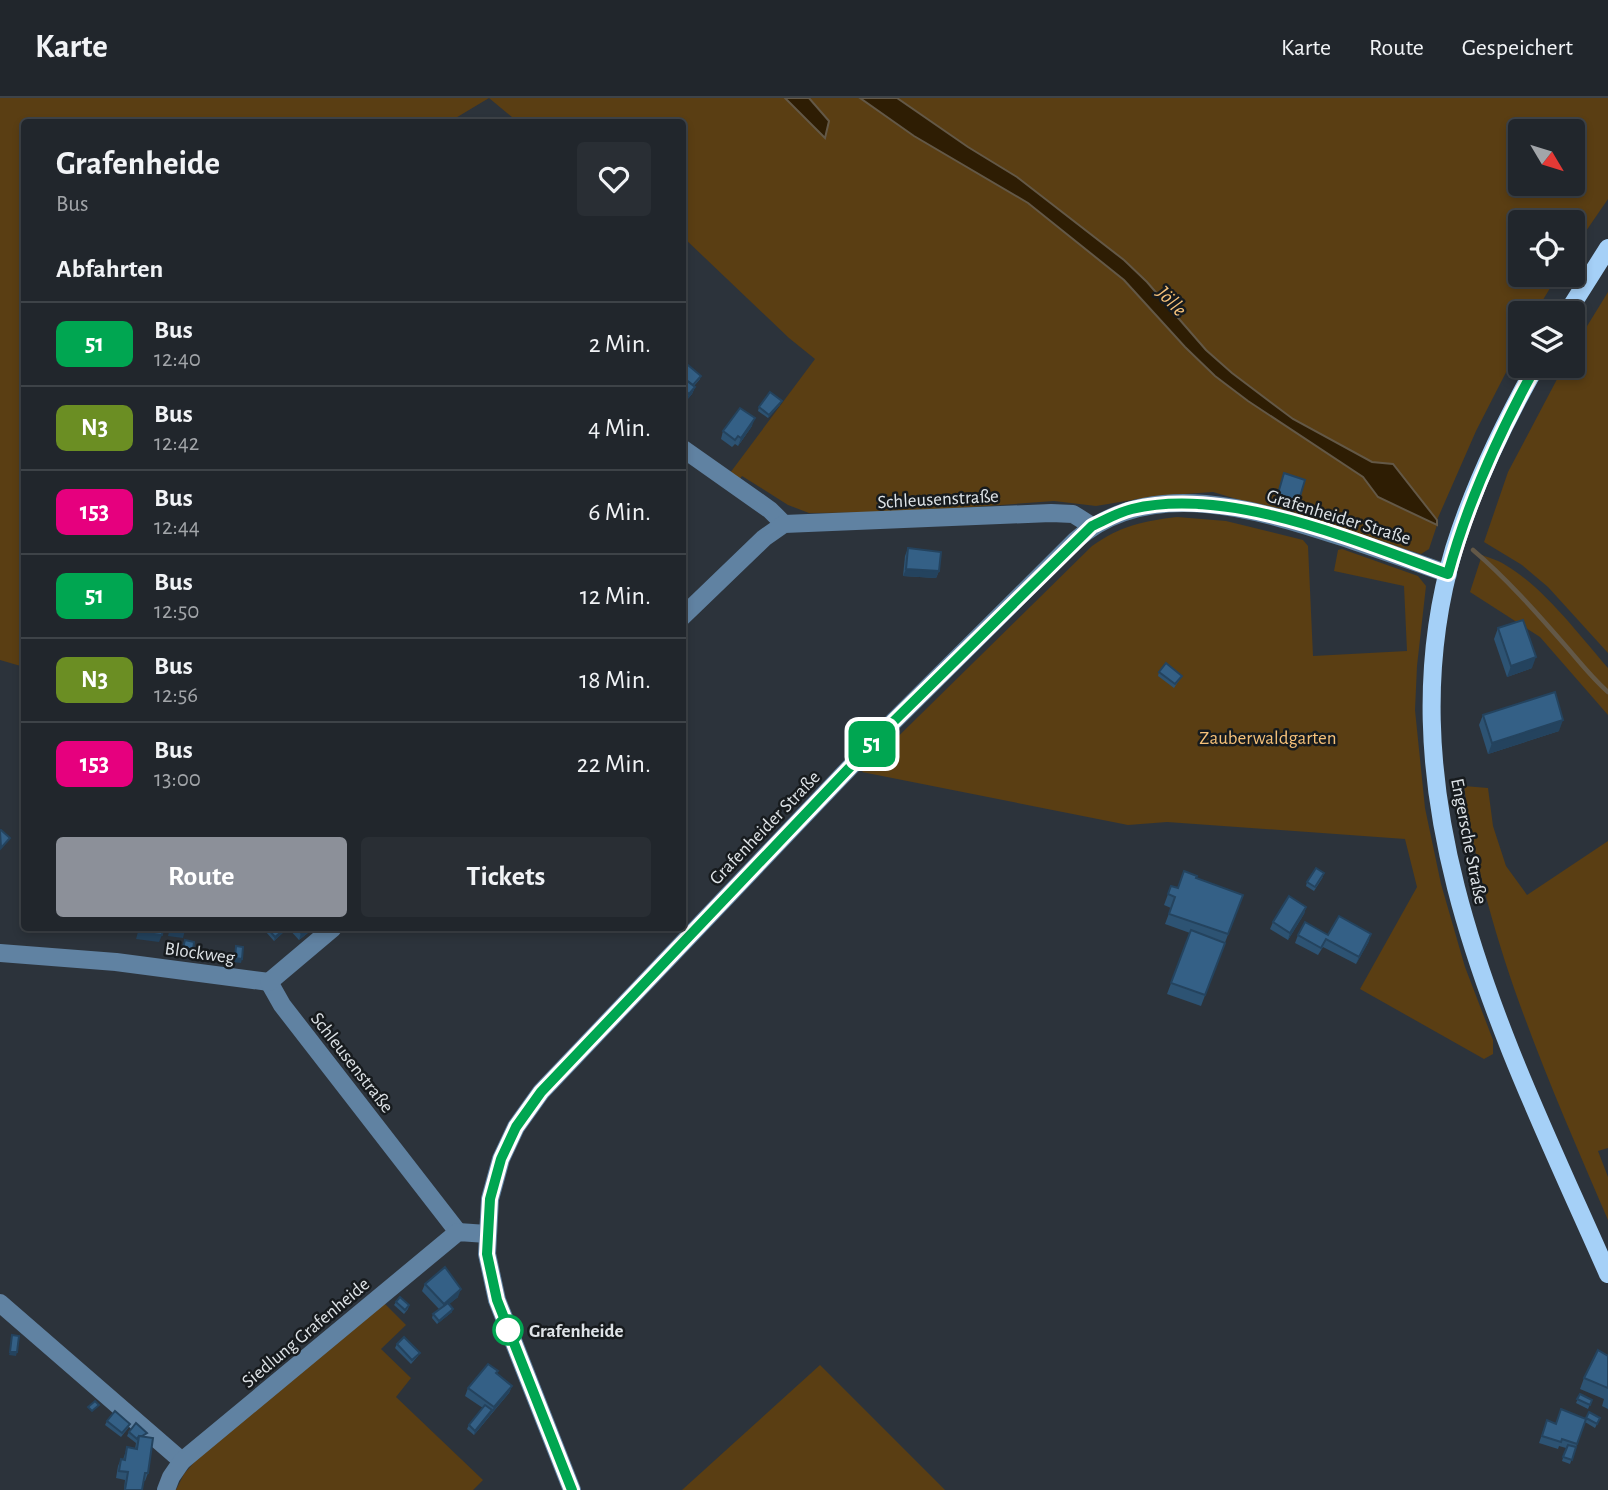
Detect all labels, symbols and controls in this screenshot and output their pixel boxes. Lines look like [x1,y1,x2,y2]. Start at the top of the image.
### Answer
text: Karte [35,31,108,64]
text: Karte [1281,36,1331,60]
text: Route [1369,36,1424,60]
text: Gespeichert [1462,36,1573,60]
north arrow [1508,119,1586,196]
map controls [1508,119,1585,378]
button: heart [577,142,651,216]
text: Grafenheide [56,148,220,181]
text: Bus [56,193,89,216]
button: locate [1508,210,1585,287]
text: Abfahrten [56,256,163,282]
water label: Jölle [1152,282,1191,320]
button: layers [1508,301,1585,378]
text: Bus [154,317,193,343]
text: 2 Min. [589,331,651,357]
text: 51 [85,332,104,356]
text: 12:40 [154,348,201,371]
text: Bus [154,401,193,427]
text: 4 Min. [588,415,651,441]
text: N3 [81,416,108,440]
text: 12:42 [154,432,199,455]
text: Bus [154,485,193,511]
street label: Grafenheider Straße [1264,486,1413,548]
street label: Schleusenstraße [877,487,999,512]
text: 6 Min. [588,499,651,525]
text: 153 [80,500,109,524]
text: 12:44 [154,516,200,539]
text: Bus [154,569,193,595]
text: 12 Min. [580,583,651,609]
text: 51 [85,584,104,608]
text: 12:50 [154,600,199,623]
text: Bus [154,653,193,679]
text: 18 Min. [579,667,651,693]
text: N3 [81,668,108,692]
text: 12:56 [154,684,198,707]
line badge: 51 [840,721,903,767]
park label: Zauberwaldgarten [1199,729,1337,748]
text: 51 [862,732,882,756]
text: Bus [154,737,193,763]
text: 22 Min. [577,751,651,777]
text: 153 [80,752,109,776]
text: 13:00 [154,768,201,791]
street label: Grafenheider Straße [706,768,824,888]
street label: Engersche Straße [1447,777,1490,906]
button: Route [56,837,347,917]
button: Tickets [361,837,651,917]
street label: Blockweg [164,939,237,968]
street label: Schleusenstraße [307,1009,397,1117]
street label: Siedlung Grafenheide [239,1274,373,1392]
marker: Grafenheide [493,1315,523,1345]
place label: Grafenheide [529,1322,623,1341]

